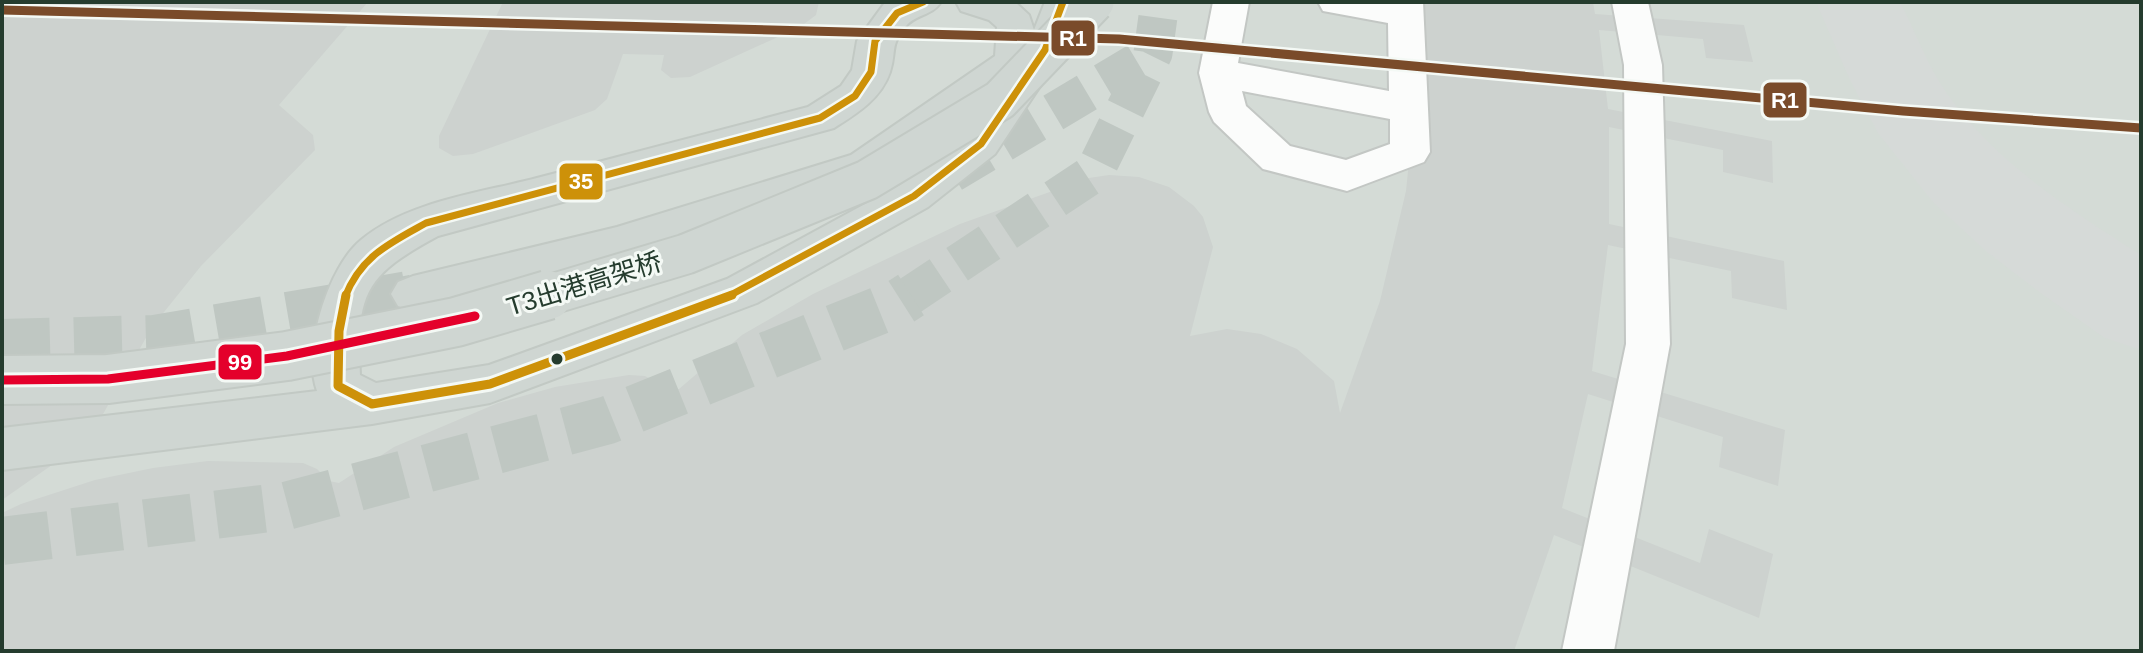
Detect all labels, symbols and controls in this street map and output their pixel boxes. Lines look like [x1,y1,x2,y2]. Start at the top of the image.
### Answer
line badge: R1 [1050,19,1096,57]
text: R1 [1059,26,1087,51]
line badge: R1 [1762,81,1808,119]
text: R1 [1771,88,1799,113]
line badge: 35 [558,162,604,201]
text: 35 [569,169,593,194]
street label: T3出港高架桥 [503,246,665,322]
line badge: 99 [217,343,263,381]
text: 99 [228,350,252,375]
unlabelled marker [549,351,565,367]

